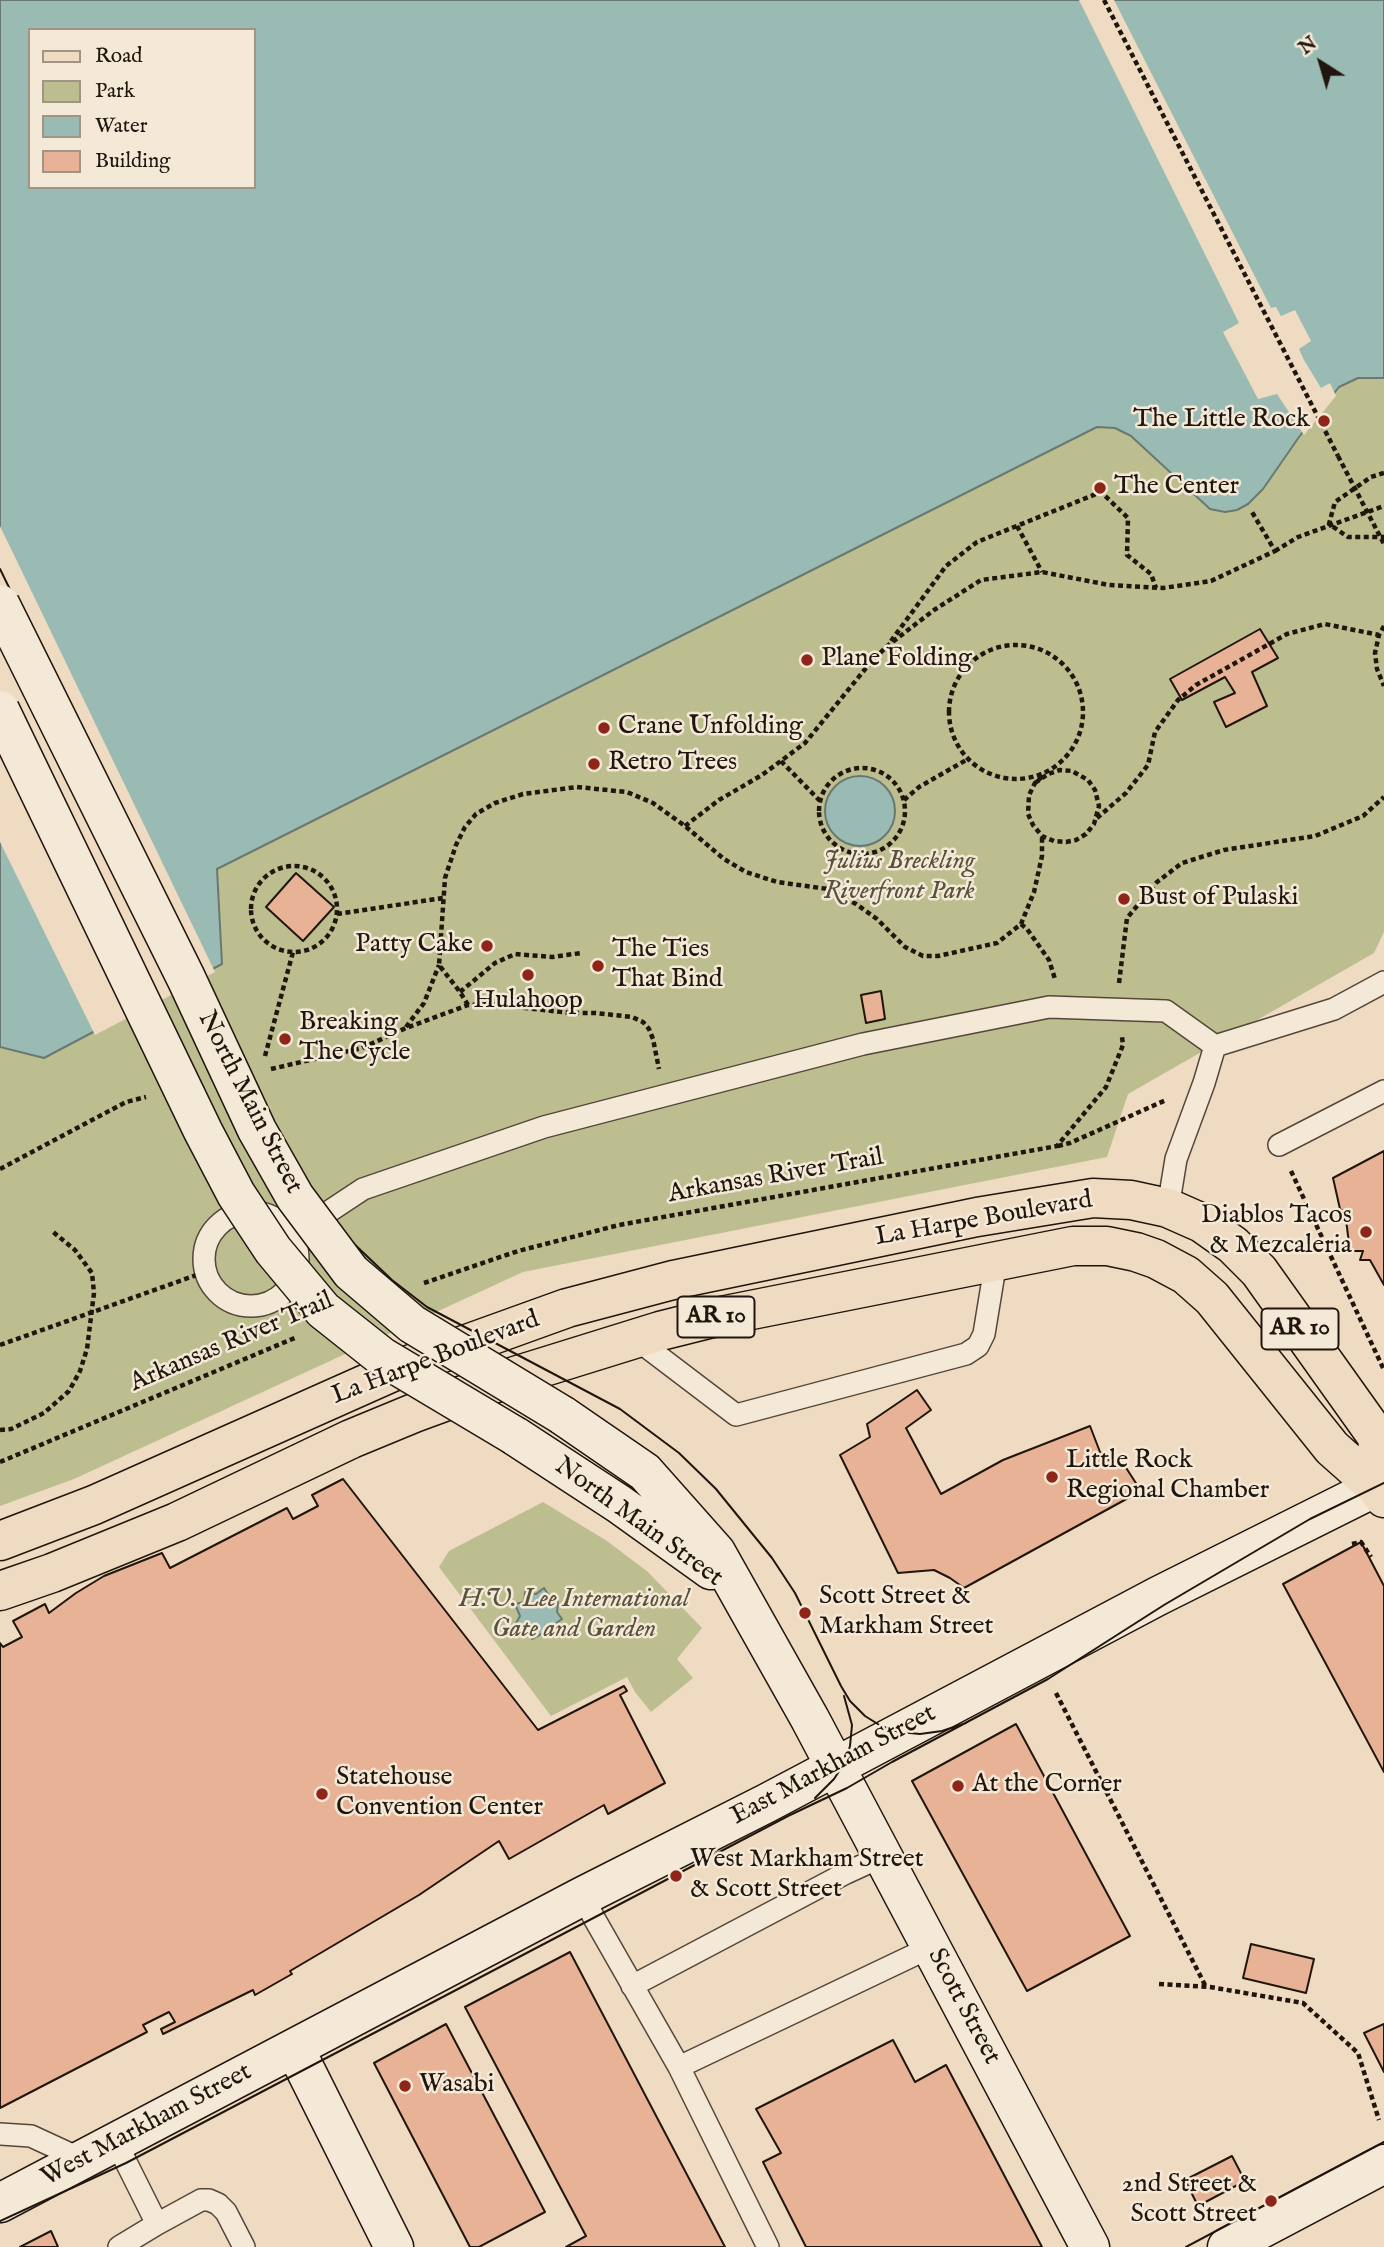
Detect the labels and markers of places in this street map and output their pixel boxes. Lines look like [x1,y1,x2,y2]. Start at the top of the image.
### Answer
place label: The Little Rock [1133,405,1310,437]
marker: The Little Rock [1316,413,1332,429]
place label: The Center [1114,472,1239,504]
marker: The Center [1092,480,1108,496]
place label: Plane Folding [821,644,972,676]
marker: Plane Folding [799,652,815,668]
place label: Crane Unfolding [618,712,803,744]
marker: Crane Unfolding [596,720,612,736]
place label: Retro Trees [608,748,737,780]
marker: Retro Trees [586,756,602,772]
place label: Bust of Pulaski [1138,883,1298,915]
marker: Bust of Pulaski [1116,891,1132,907]
place label: Patty Cake [355,930,473,962]
place label: The Ties That Bind [612,935,723,996]
marker: Patty Cake [479,938,495,954]
marker: The Ties That Bind [590,958,606,974]
marker: Hulahoop [520,967,536,983]
place label: Hulahoop [473,986,583,1018]
place label: Breaking The Cycle [299,1008,411,1070]
marker: Breaking The Cycle [277,1031,293,1047]
place label: Diablos Tacos & Mezcaleria [1201,1201,1352,1262]
marker: Diablos Tacos & Mezcaleria [1358,1224,1374,1240]
place label: Little Rock Regional Chamber [1066,1446,1269,1508]
marker: Little Rock Regional Chamber [1044,1469,1060,1485]
place label: Scott Street & Markham Street [819,1582,993,1644]
marker: Scott Street & Markham Street [797,1605,813,1621]
place label: Statehouse Convention Center [336,1763,543,1824]
place label: At the Corner [972,1770,1122,1802]
marker: At the Corner [950,1778,966,1794]
marker: Statehouse Convention Center [314,1786,330,1802]
place label: West Markham Street & Scott Street [690,1845,924,1906]
marker: West Markham Street & Scott Street [668,1868,684,1884]
place label: Wasabi [419,2070,495,2102]
marker: Wasabi [397,2078,413,2094]
place label: 2nd Street & Scott Street [1122,2170,1257,2232]
marker: 2nd Street & Scott Street [1263,2193,1279,2209]

